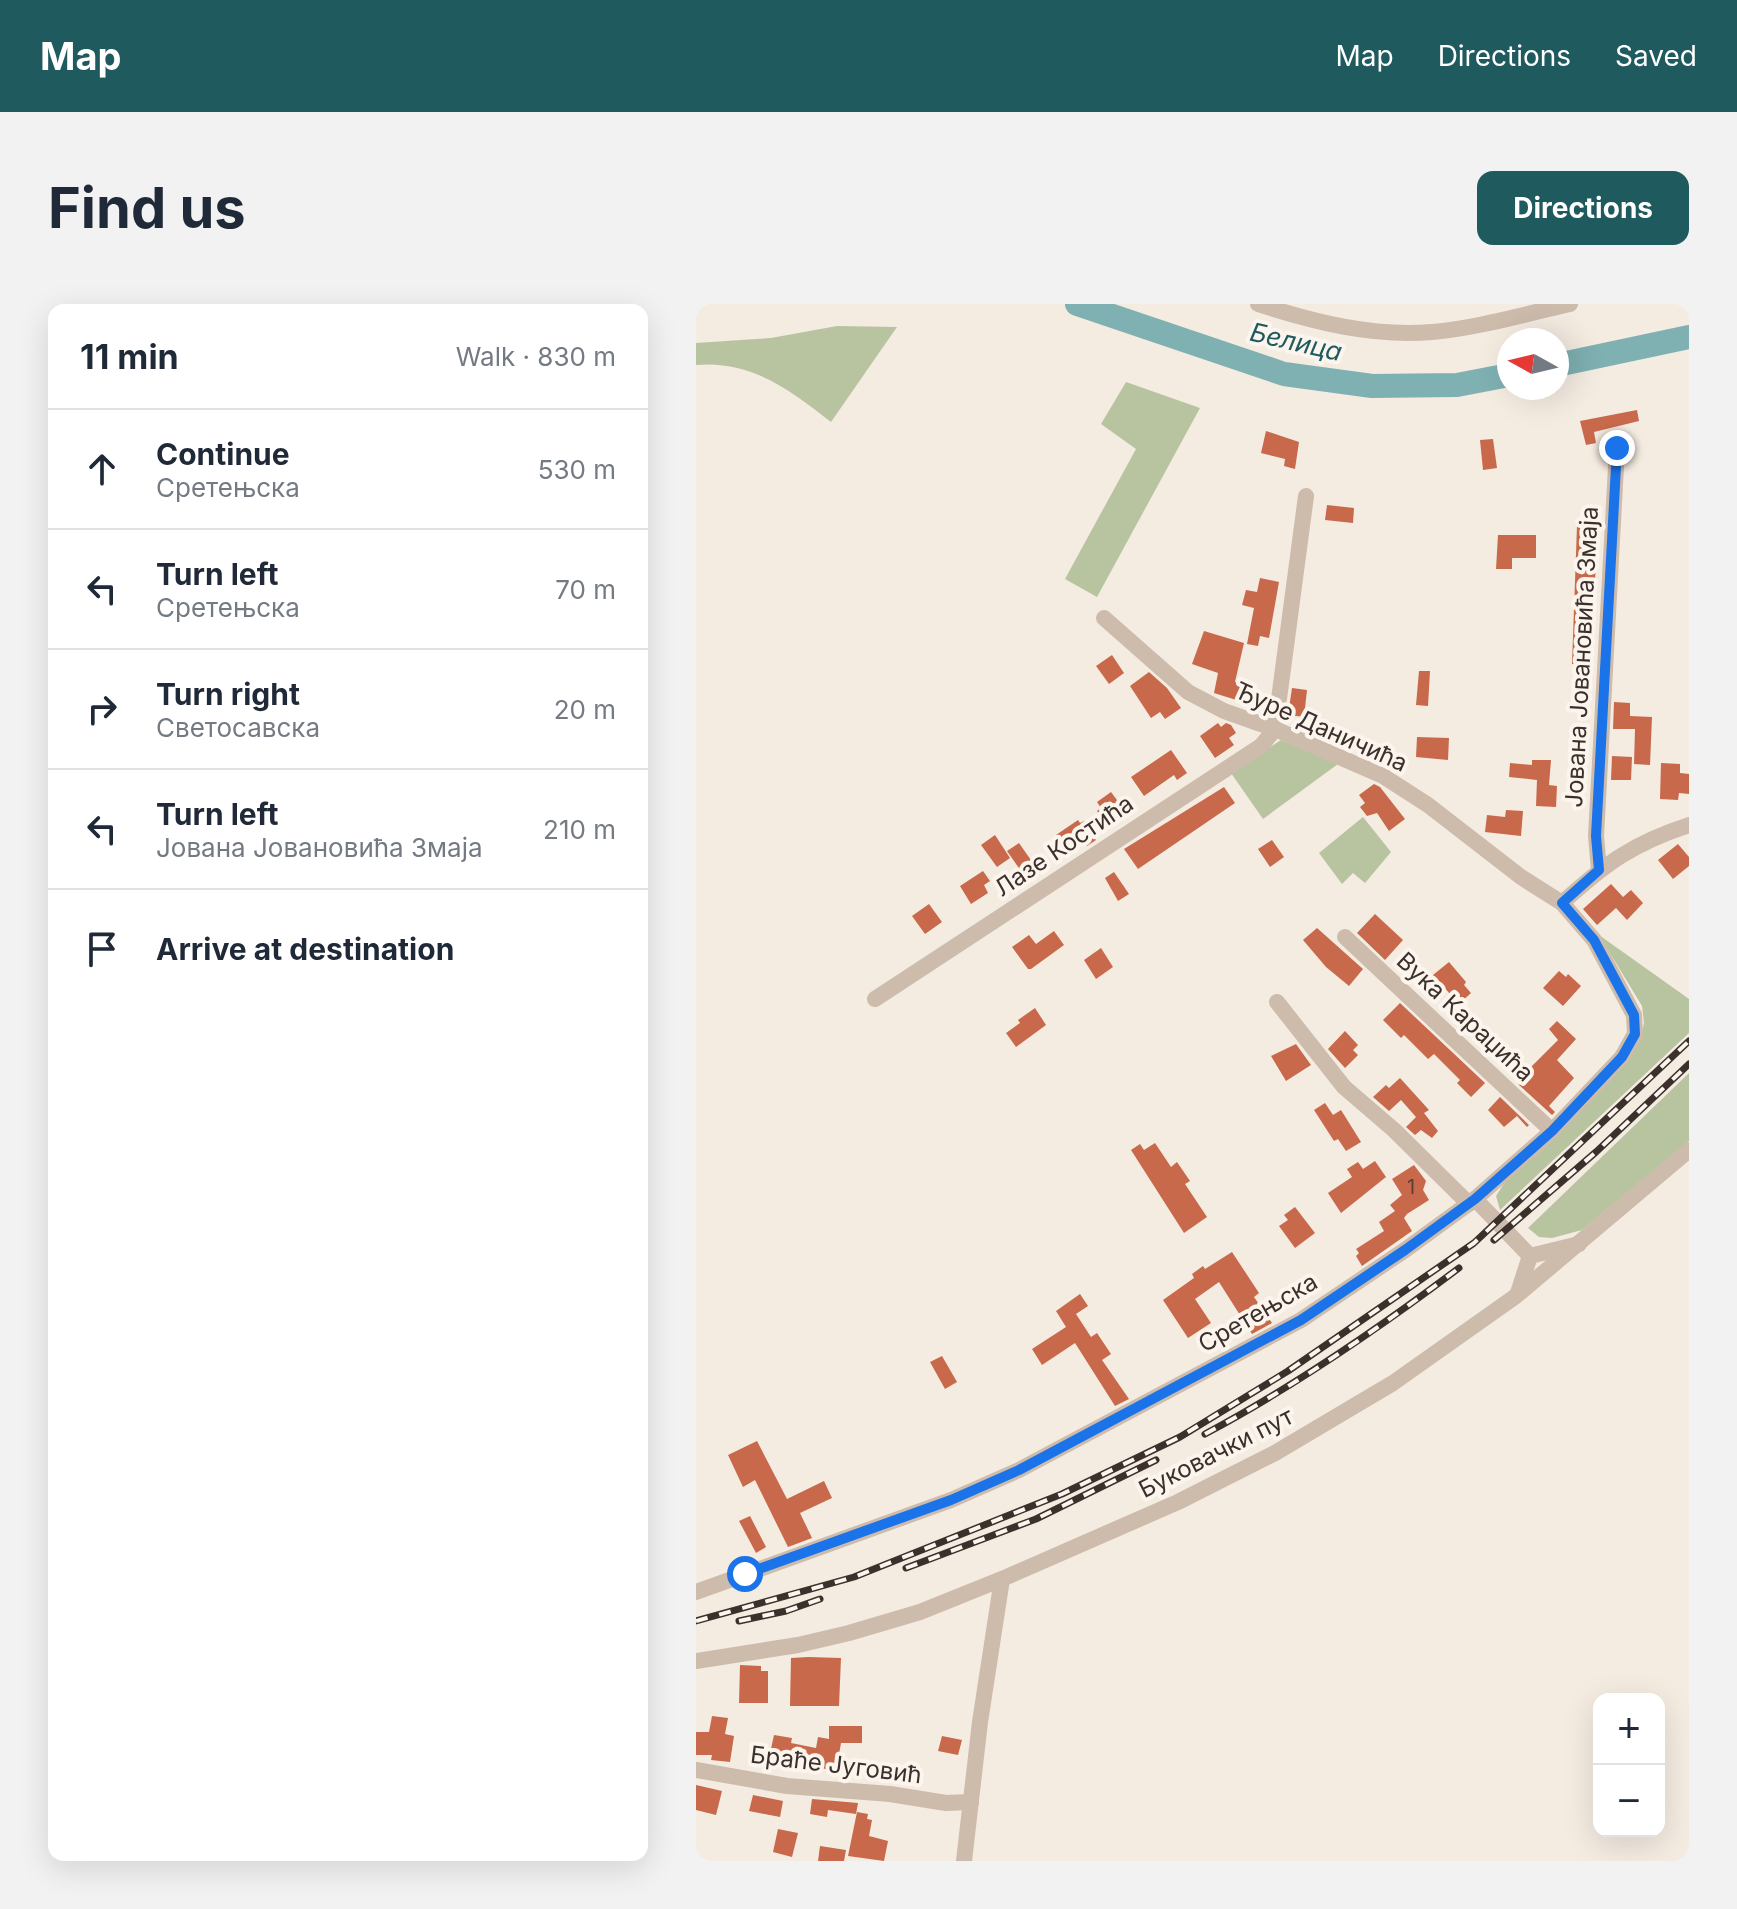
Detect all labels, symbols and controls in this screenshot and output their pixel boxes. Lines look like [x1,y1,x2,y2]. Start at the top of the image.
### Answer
text: Map [40,33,121,79]
text: Map [1335,39,1394,73]
text: Directions [1438,39,1571,73]
text: Saved [1615,39,1697,73]
button: Directions [1477,171,1689,245]
text: Find us [48,174,246,242]
water label: Белица [1247,316,1345,367]
north arrow [1497,328,1569,400]
text: 11 min [80,336,179,377]
text: Walk · 830 m [456,341,616,372]
route end [1599,430,1635,466]
text: Continue [156,436,290,472]
icon: ahead [80,447,124,491]
text: 530 m [538,454,616,485]
text: Сретењска [156,472,300,503]
street label: Јована Јовановића Змаја [1559,506,1604,808]
text: Turn left [156,556,278,592]
icon: left [80,567,124,611]
text: 70 m [555,574,616,605]
text: Сретењска [156,592,300,623]
street label: Ђуре Даничића [1230,675,1412,778]
text: Turn right [156,676,300,712]
icon: right [80,687,124,731]
text: 20 m [554,694,616,725]
text: Светосавска [156,712,320,743]
street label: Лазе Костића [989,789,1138,903]
text: Turn left [156,796,278,832]
icon: left [80,807,124,851]
text: 210 m [543,814,616,845]
text: Јована Јовановића Змаја [156,832,483,863]
icon: arrive [80,927,124,971]
text: Arrive at destination [156,931,454,967]
street label: Вука Караџића [1391,946,1540,1087]
house number: 1 [1407,1175,1415,1199]
street label: Сретењска [1193,1267,1322,1358]
street label: Буковачки пут [1134,1401,1298,1504]
route start [727,1556,763,1592]
map controls [1593,1693,1665,1837]
button: + [1593,1693,1665,1765]
street label: Браће Југовић [749,1740,923,1789]
button: − [1593,1765,1665,1837]

